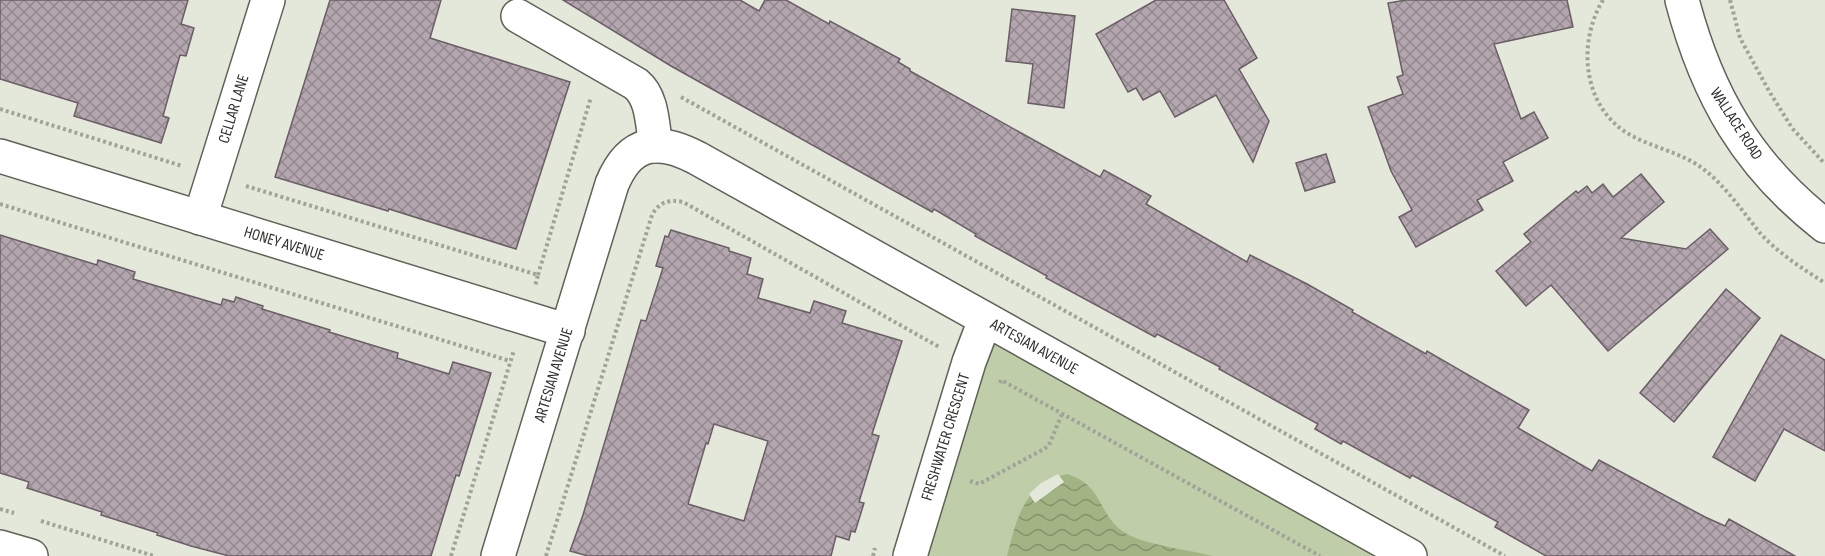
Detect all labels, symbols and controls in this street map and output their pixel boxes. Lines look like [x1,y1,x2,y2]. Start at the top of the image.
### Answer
street label: CELLAR LANE [215,72,253,146]
street label: WALLACE ROAD [1706,84,1766,164]
street label: HONEY AVENUE [242,223,326,265]
street label: ARTESIAN AVENUE [986,315,1081,379]
street label: ARTESIAN AVENUE [530,326,577,425]
street label: FRESHWATER CRESCENT [918,371,975,503]

